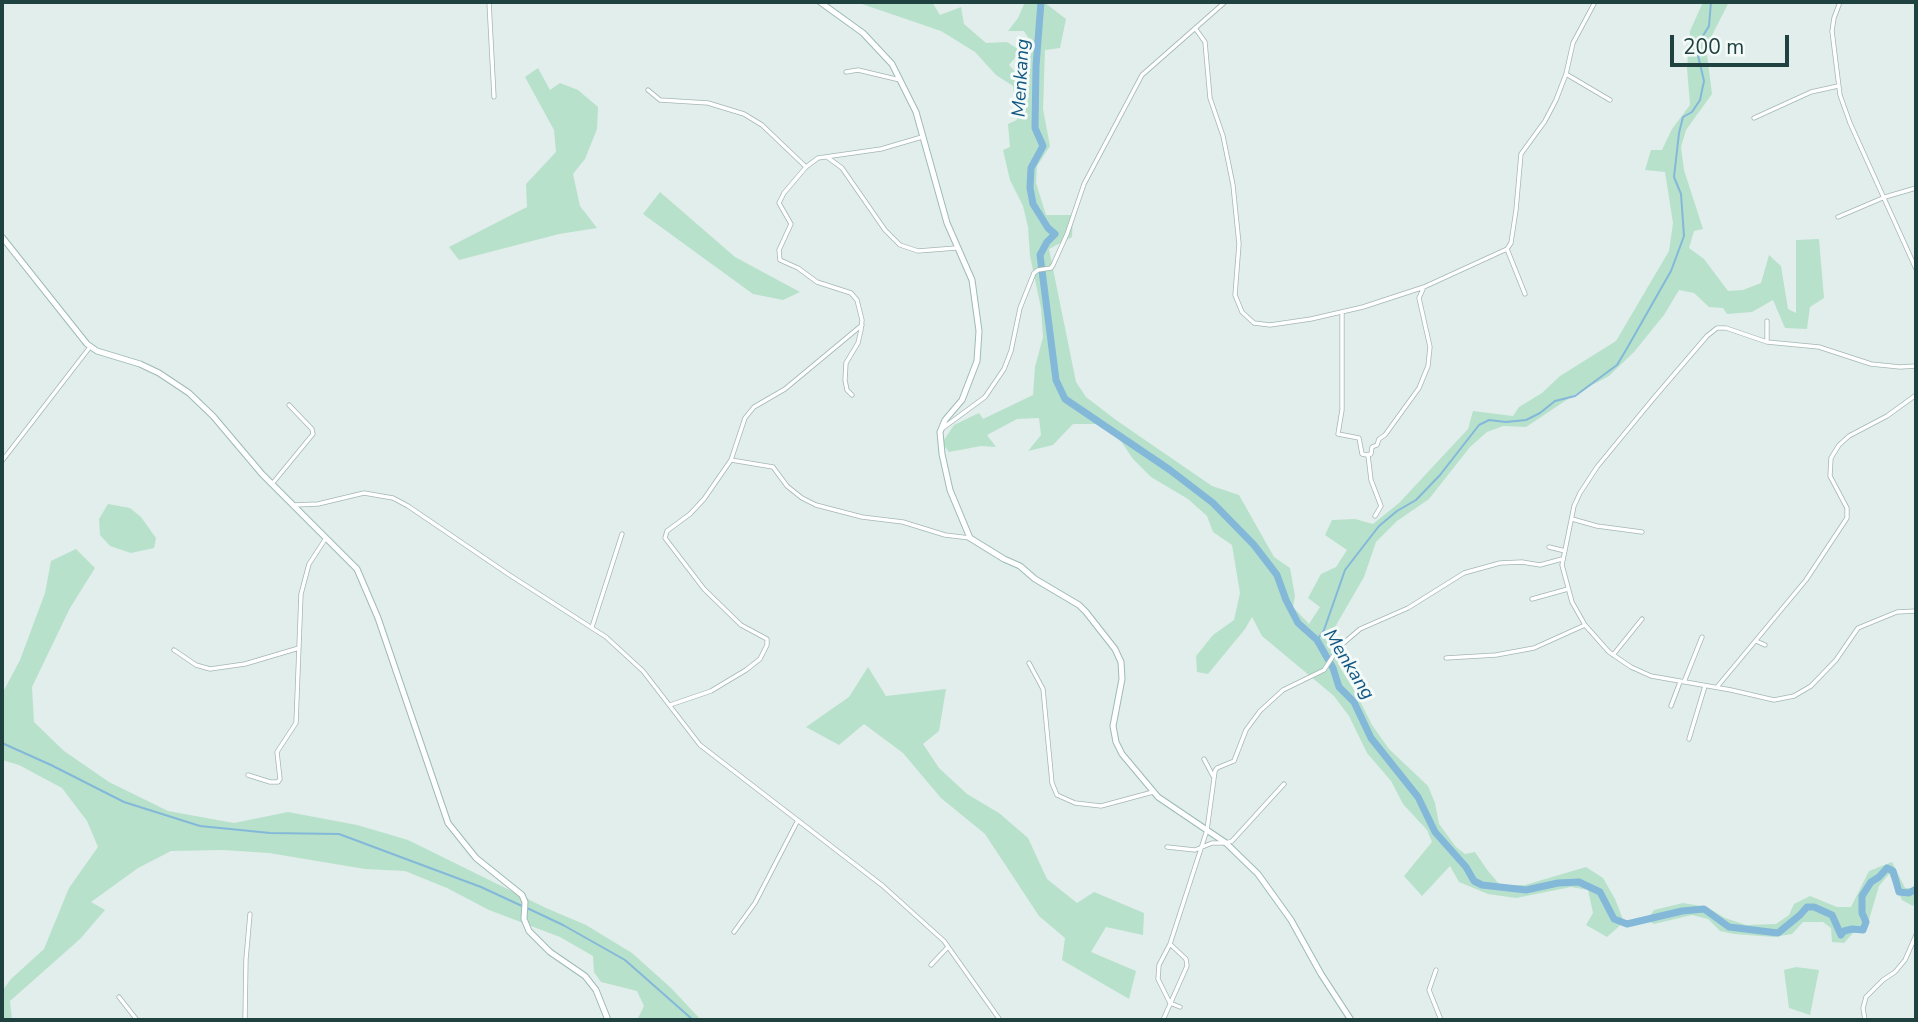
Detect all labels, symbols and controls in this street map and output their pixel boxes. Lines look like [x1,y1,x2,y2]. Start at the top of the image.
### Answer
scale bar [1673,21,1792,65]
text: 200 m [1683,33,1744,61]
water label: Menkang [1009,38,1035,118]
water label: Menkang [1318,626,1378,704]

